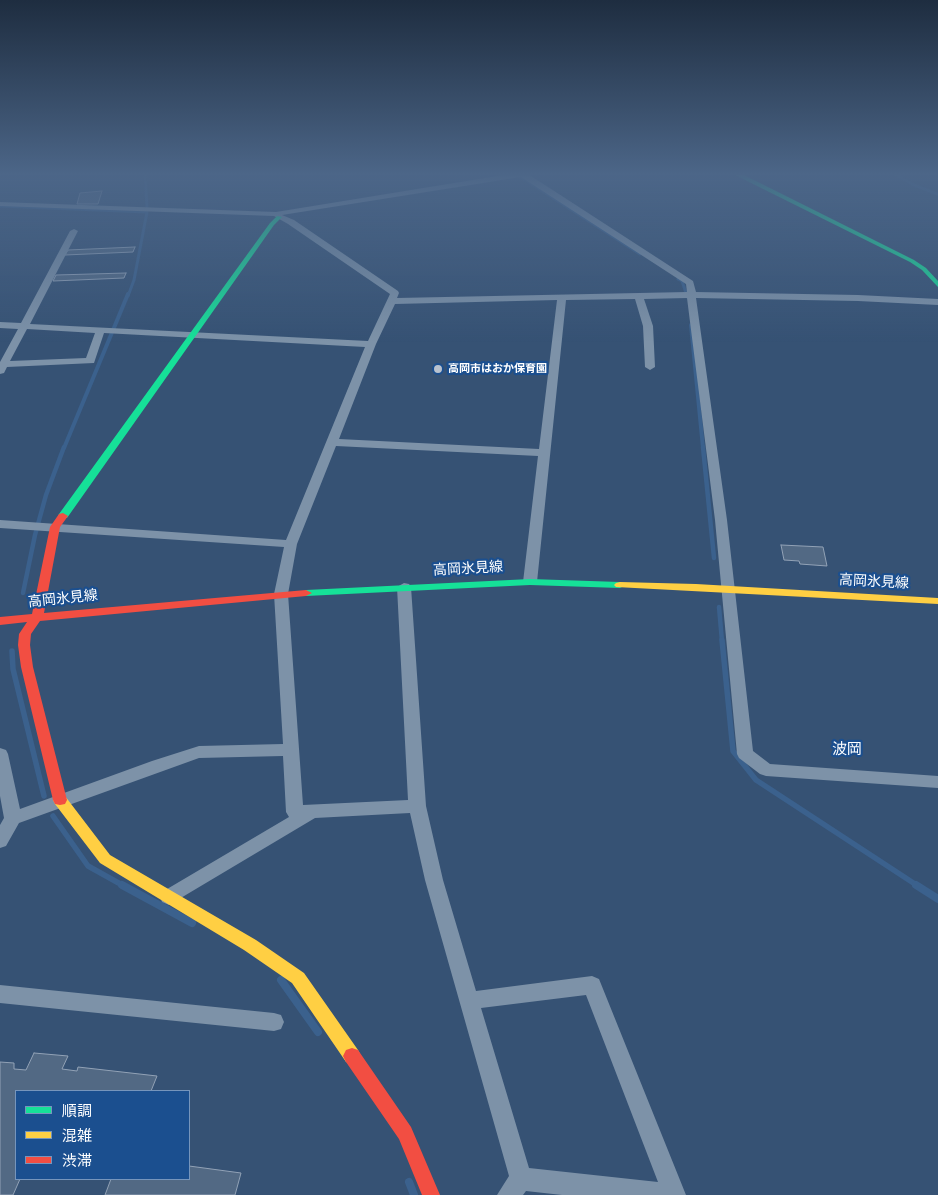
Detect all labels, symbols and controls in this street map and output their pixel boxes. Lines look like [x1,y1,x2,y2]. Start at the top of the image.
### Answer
place label: 高岡市はおか保育園 [448,362,547,376]
marker: 高岡市はおか保育園 [432,363,444,375]
street label: 高岡氷見線 [433,559,503,579]
street label: 高岡氷見線 [839,572,909,592]
street label: 高岡氷見線 [27,587,99,611]
district label: 波岡 [832,741,862,759]
legend [15,1090,190,1180]
text: 順調 [62,1100,92,1121]
text: 混雑 [62,1125,92,1146]
text: 渋滞 [62,1150,92,1171]

